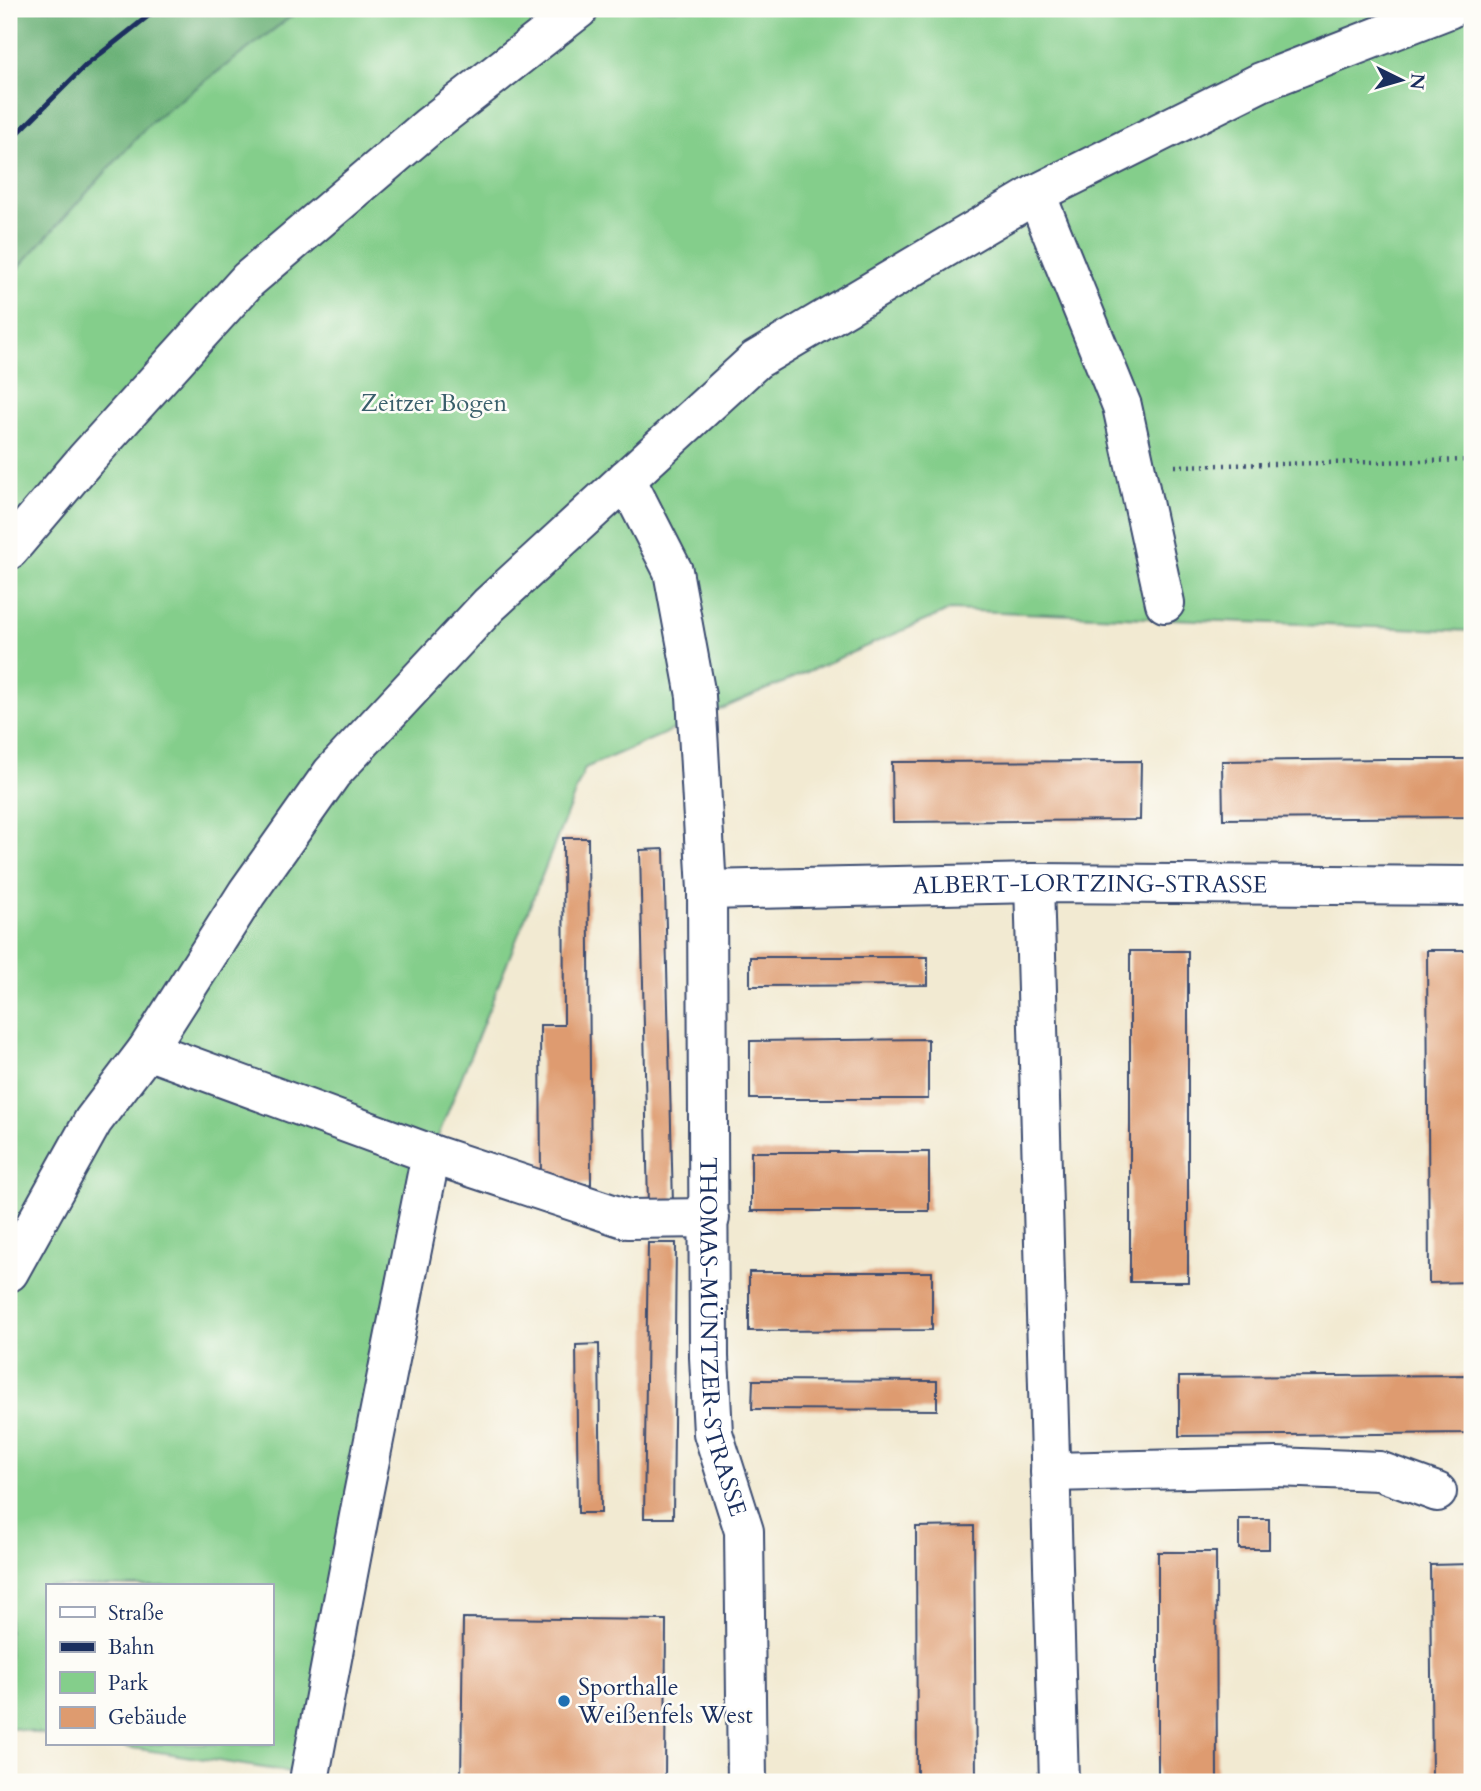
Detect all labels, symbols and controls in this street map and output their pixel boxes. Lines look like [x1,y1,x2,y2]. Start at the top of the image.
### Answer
north arrow [1366,46,1436,116]
text: N [1403,72,1431,91]
park label: Zeitzer Bogen [361,387,508,420]
street label: ALBERT-LORTZING-STRASSE [912,867,1268,903]
street label: THOMAS-MÜNTZER-STRASSE [691,1157,754,1521]
legend [46,1584,273,1746]
text: Straße [108,1599,164,1628]
text: Bahn [108,1633,155,1662]
text: Park [108,1669,149,1698]
place label: Sporthalle Weißenfels West [577,1671,753,1732]
marker: Sporthalle Weißenfels West [556,1693,572,1709]
text: Gebäude [108,1703,187,1732]

